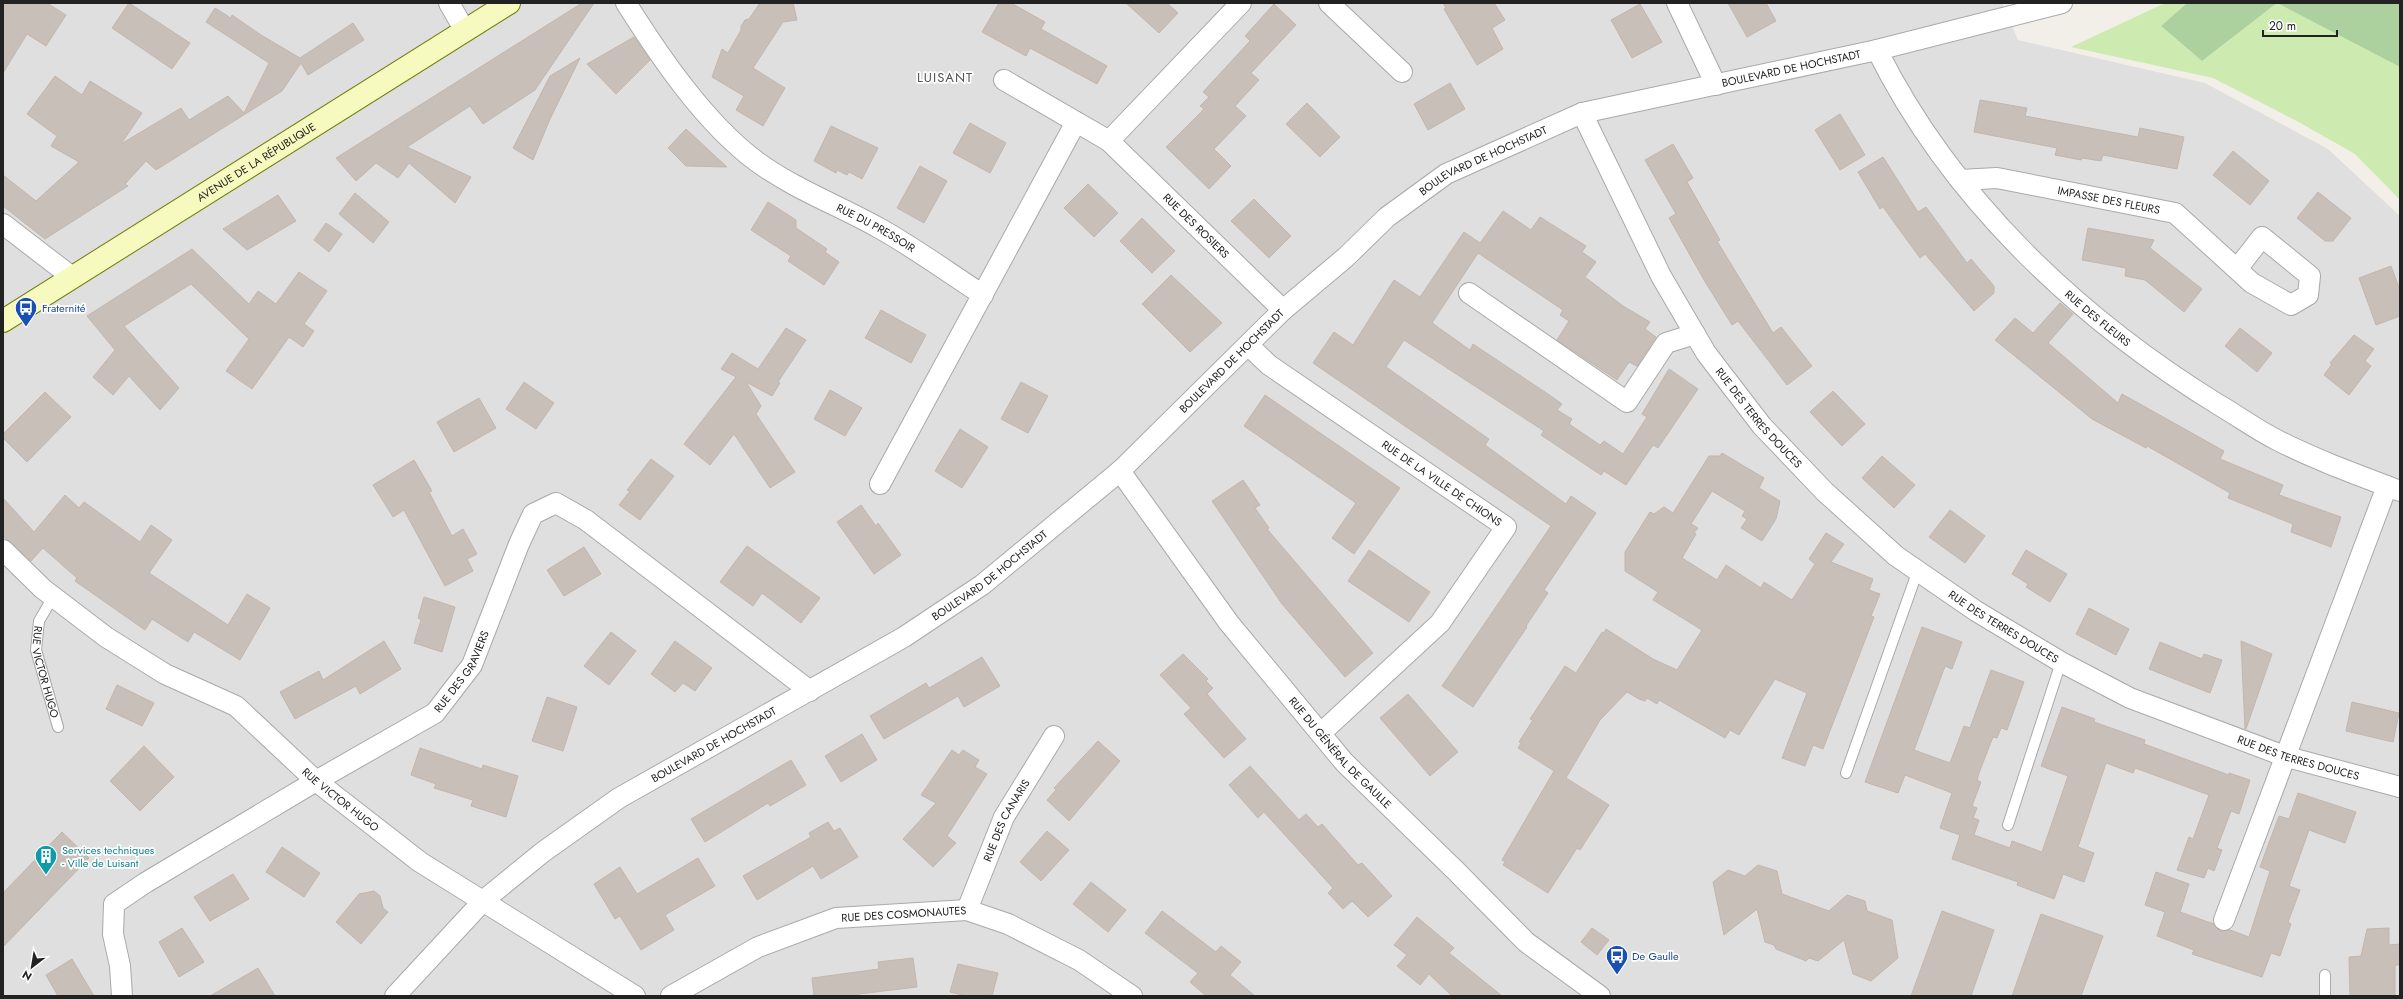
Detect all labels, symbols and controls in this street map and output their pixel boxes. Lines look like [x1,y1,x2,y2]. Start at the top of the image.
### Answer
scale bar [2263,12,2337,38]
text: 20 m [2269,17,2296,35]
street label: BOULEVARD DE HOCHSTADT [1720,46,1862,91]
district label: LUISANT [917,68,973,87]
street label: AVENUE DE LA RÉPUBLIQUE [194,119,319,205]
street label: BOULEVARD DE HOCHSTADT [1416,122,1549,199]
street label: IMPASSE DES FLEURS [2056,182,2161,218]
street label: RUE DES ROSIERS [1159,190,1233,262]
street label: RUE DU PRESSOIR [834,199,919,256]
street label: RUE DES FLEURS [2061,286,2134,350]
bus stop icon: Fraternité [13,295,39,328]
place label: Fraternité [42,300,86,316]
street label: BOULEVARD DE HOCHSTADT [1176,305,1288,416]
street label: RUE DES TERRES DOUCES [1712,364,1806,471]
street label: RUE DE LA VILLE DE CHIONS [1378,436,1505,530]
street label: BOULEVARD DE HOCHSTADT [928,526,1051,624]
street label: RUE DES TERRES DOUCES [1945,586,2062,667]
street label: RUE VICTOR HUGO [28,625,63,720]
street label: RUE DES GRAVIERS [430,628,493,716]
street label: RUE DU GÉNÉRAL DE GAULLE [1285,693,1395,812]
street label: BOULEVARD DE HOCHSTADT [648,703,779,786]
street label: RUE DES TERRES DOUCES [2235,731,2361,784]
street label: RUE VICTOR HUGO [299,764,383,835]
street label: RUE DES CANARIS [979,776,1034,864]
place label: Services techniques - Ville de Luisant [62,842,155,871]
building icon: Services techniques - Ville de Luisant [33,843,59,876]
street label: RUE DES COSMONAUTES [841,902,967,926]
bus stop icon: De Gaulle [1604,943,1630,976]
north arrow [12,947,52,987]
place label: De Gaulle [1632,948,1679,964]
text: N [19,966,35,985]

